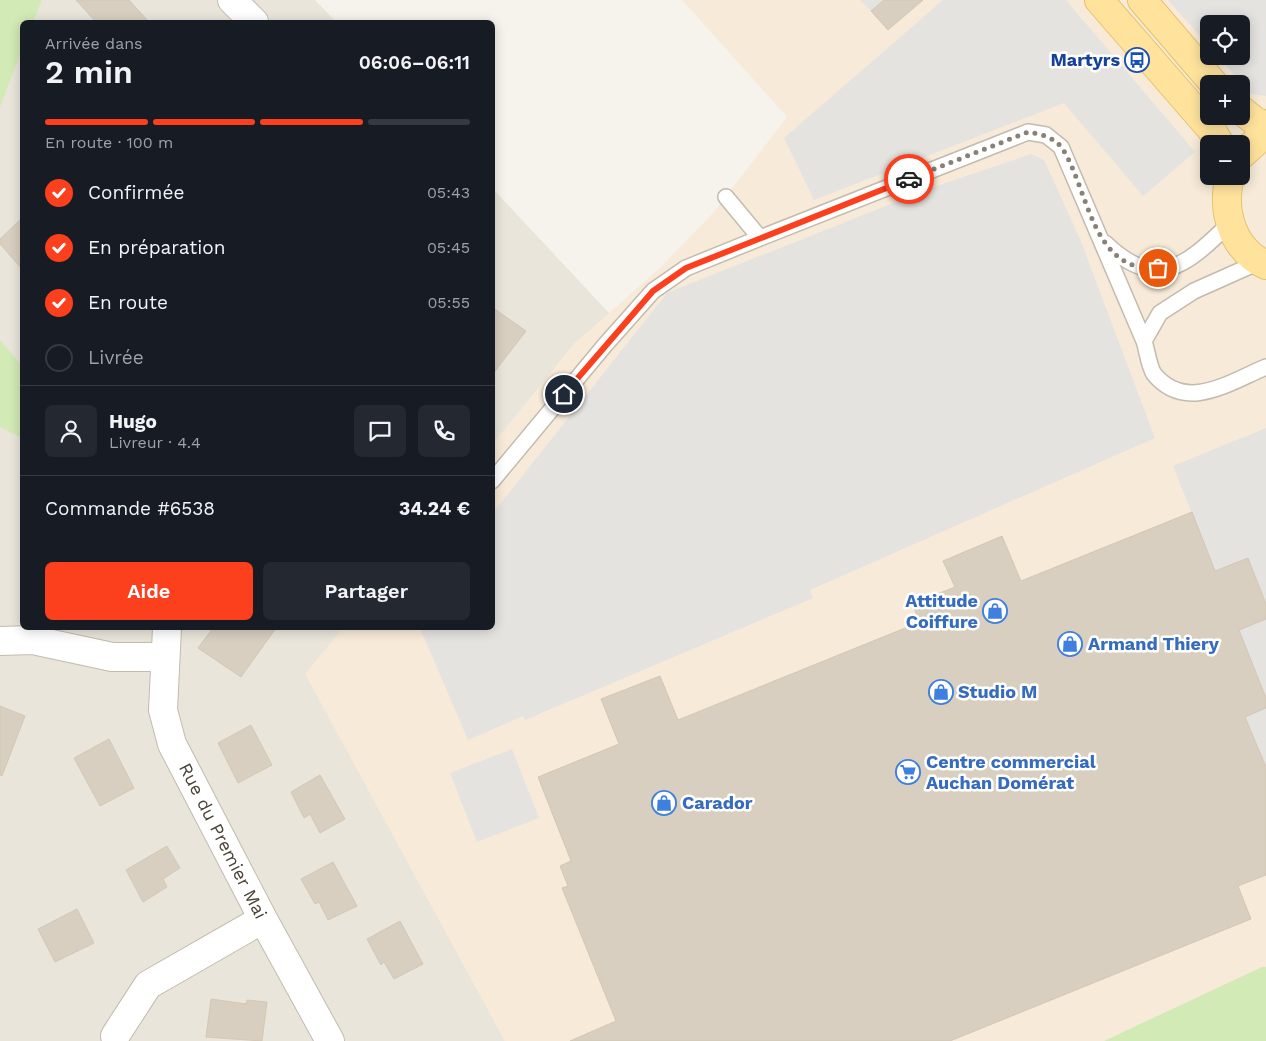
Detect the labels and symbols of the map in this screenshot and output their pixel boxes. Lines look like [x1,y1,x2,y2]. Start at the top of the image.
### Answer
bus stop icon: Martyrs [1124,47,1150,73]
place label: Martyrs [1051,49,1120,70]
courier [884,154,934,204]
pin [1137,247,1179,289]
pin [543,373,585,415]
place label: Attitude Coiffure [905,590,978,632]
shop icon: Attitude Coiffure [982,598,1008,624]
shop icon: Armand Thiery [1057,631,1083,657]
place label: Armand Thiery [1088,633,1220,654]
shop icon: Studio M [928,679,954,705]
place label: Studio M [958,681,1037,702]
place label: Centre commercial Auchan Domérat [926,751,1096,793]
street label: Rue du Premier Mai [175,759,272,922]
supermarket icon: Centre commercial Auchan Domérat [895,759,921,785]
shop icon: Carador [651,790,677,816]
place label: Carador [682,792,753,813]

